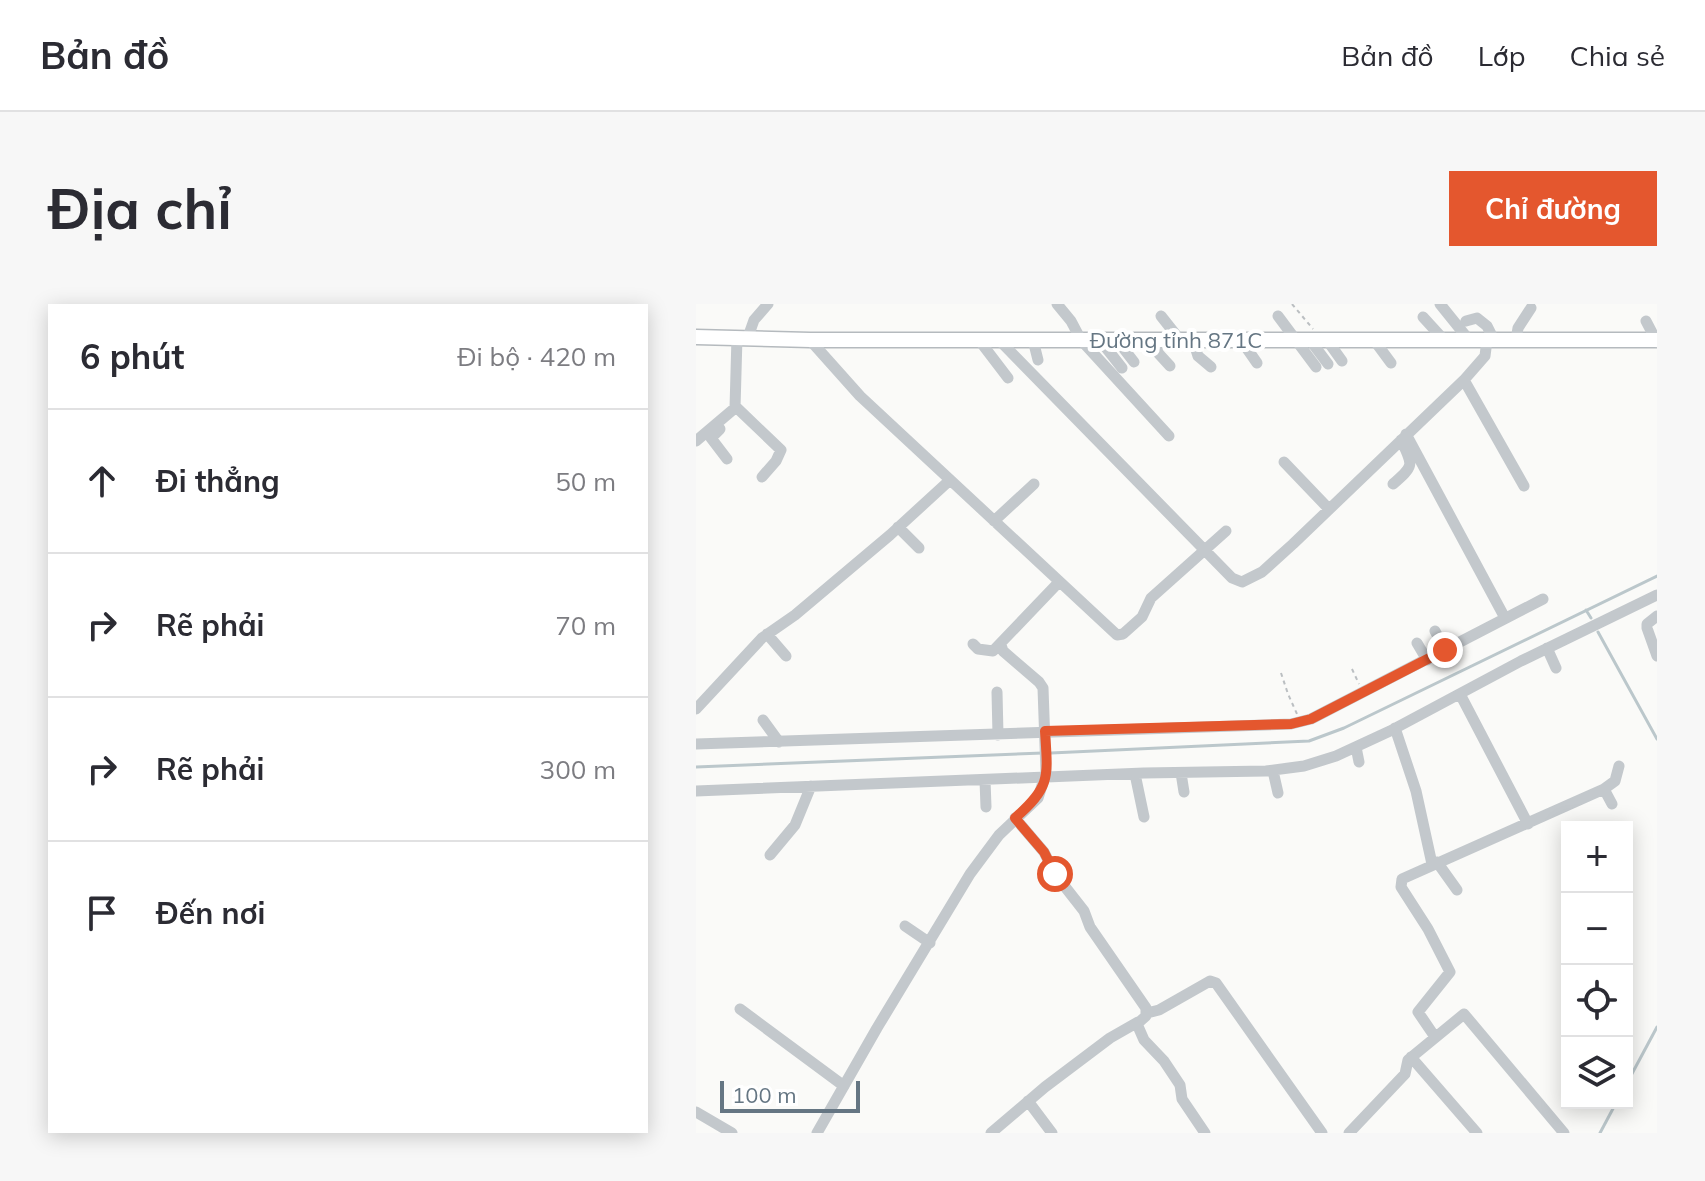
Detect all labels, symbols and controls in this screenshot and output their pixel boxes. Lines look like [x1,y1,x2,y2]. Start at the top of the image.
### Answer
text: Bản đồ [40,31,169,79]
text: Bản đồ [1341,38,1434,73]
text: Lớp [1478,38,1526,73]
text: Chia sẻ [1570,38,1665,73]
button: Chỉ đường [1449,171,1657,246]
text: Địa chỉ [48,173,232,243]
street label: Đường tỉnh 871C [1090,326,1262,354]
text: 6 phút [80,335,184,378]
text: Đi bộ · 420 m [457,340,616,373]
icon: ahead [80,459,124,503]
text: Đi thẳng [156,462,280,500]
text: 50 m [555,465,616,498]
icon: right [80,603,124,647]
text: Rẽ phải [156,606,264,644]
text: 70 m [555,609,616,642]
route end [1427,632,1463,668]
icon: right [80,747,124,791]
text: Rẽ phải [156,750,264,788]
text: 300 m [540,753,616,786]
map controls [1561,821,1633,1109]
button: + [1561,821,1633,893]
route start [1037,856,1073,892]
icon: arrive [80,891,124,935]
button: − [1561,893,1633,965]
text: Đến nơi [156,894,265,932]
button: locate [1561,965,1633,1037]
button: layers [1561,1037,1633,1109]
scale bar [720,1077,860,1113]
text: 100 m [732,1081,797,1109]

